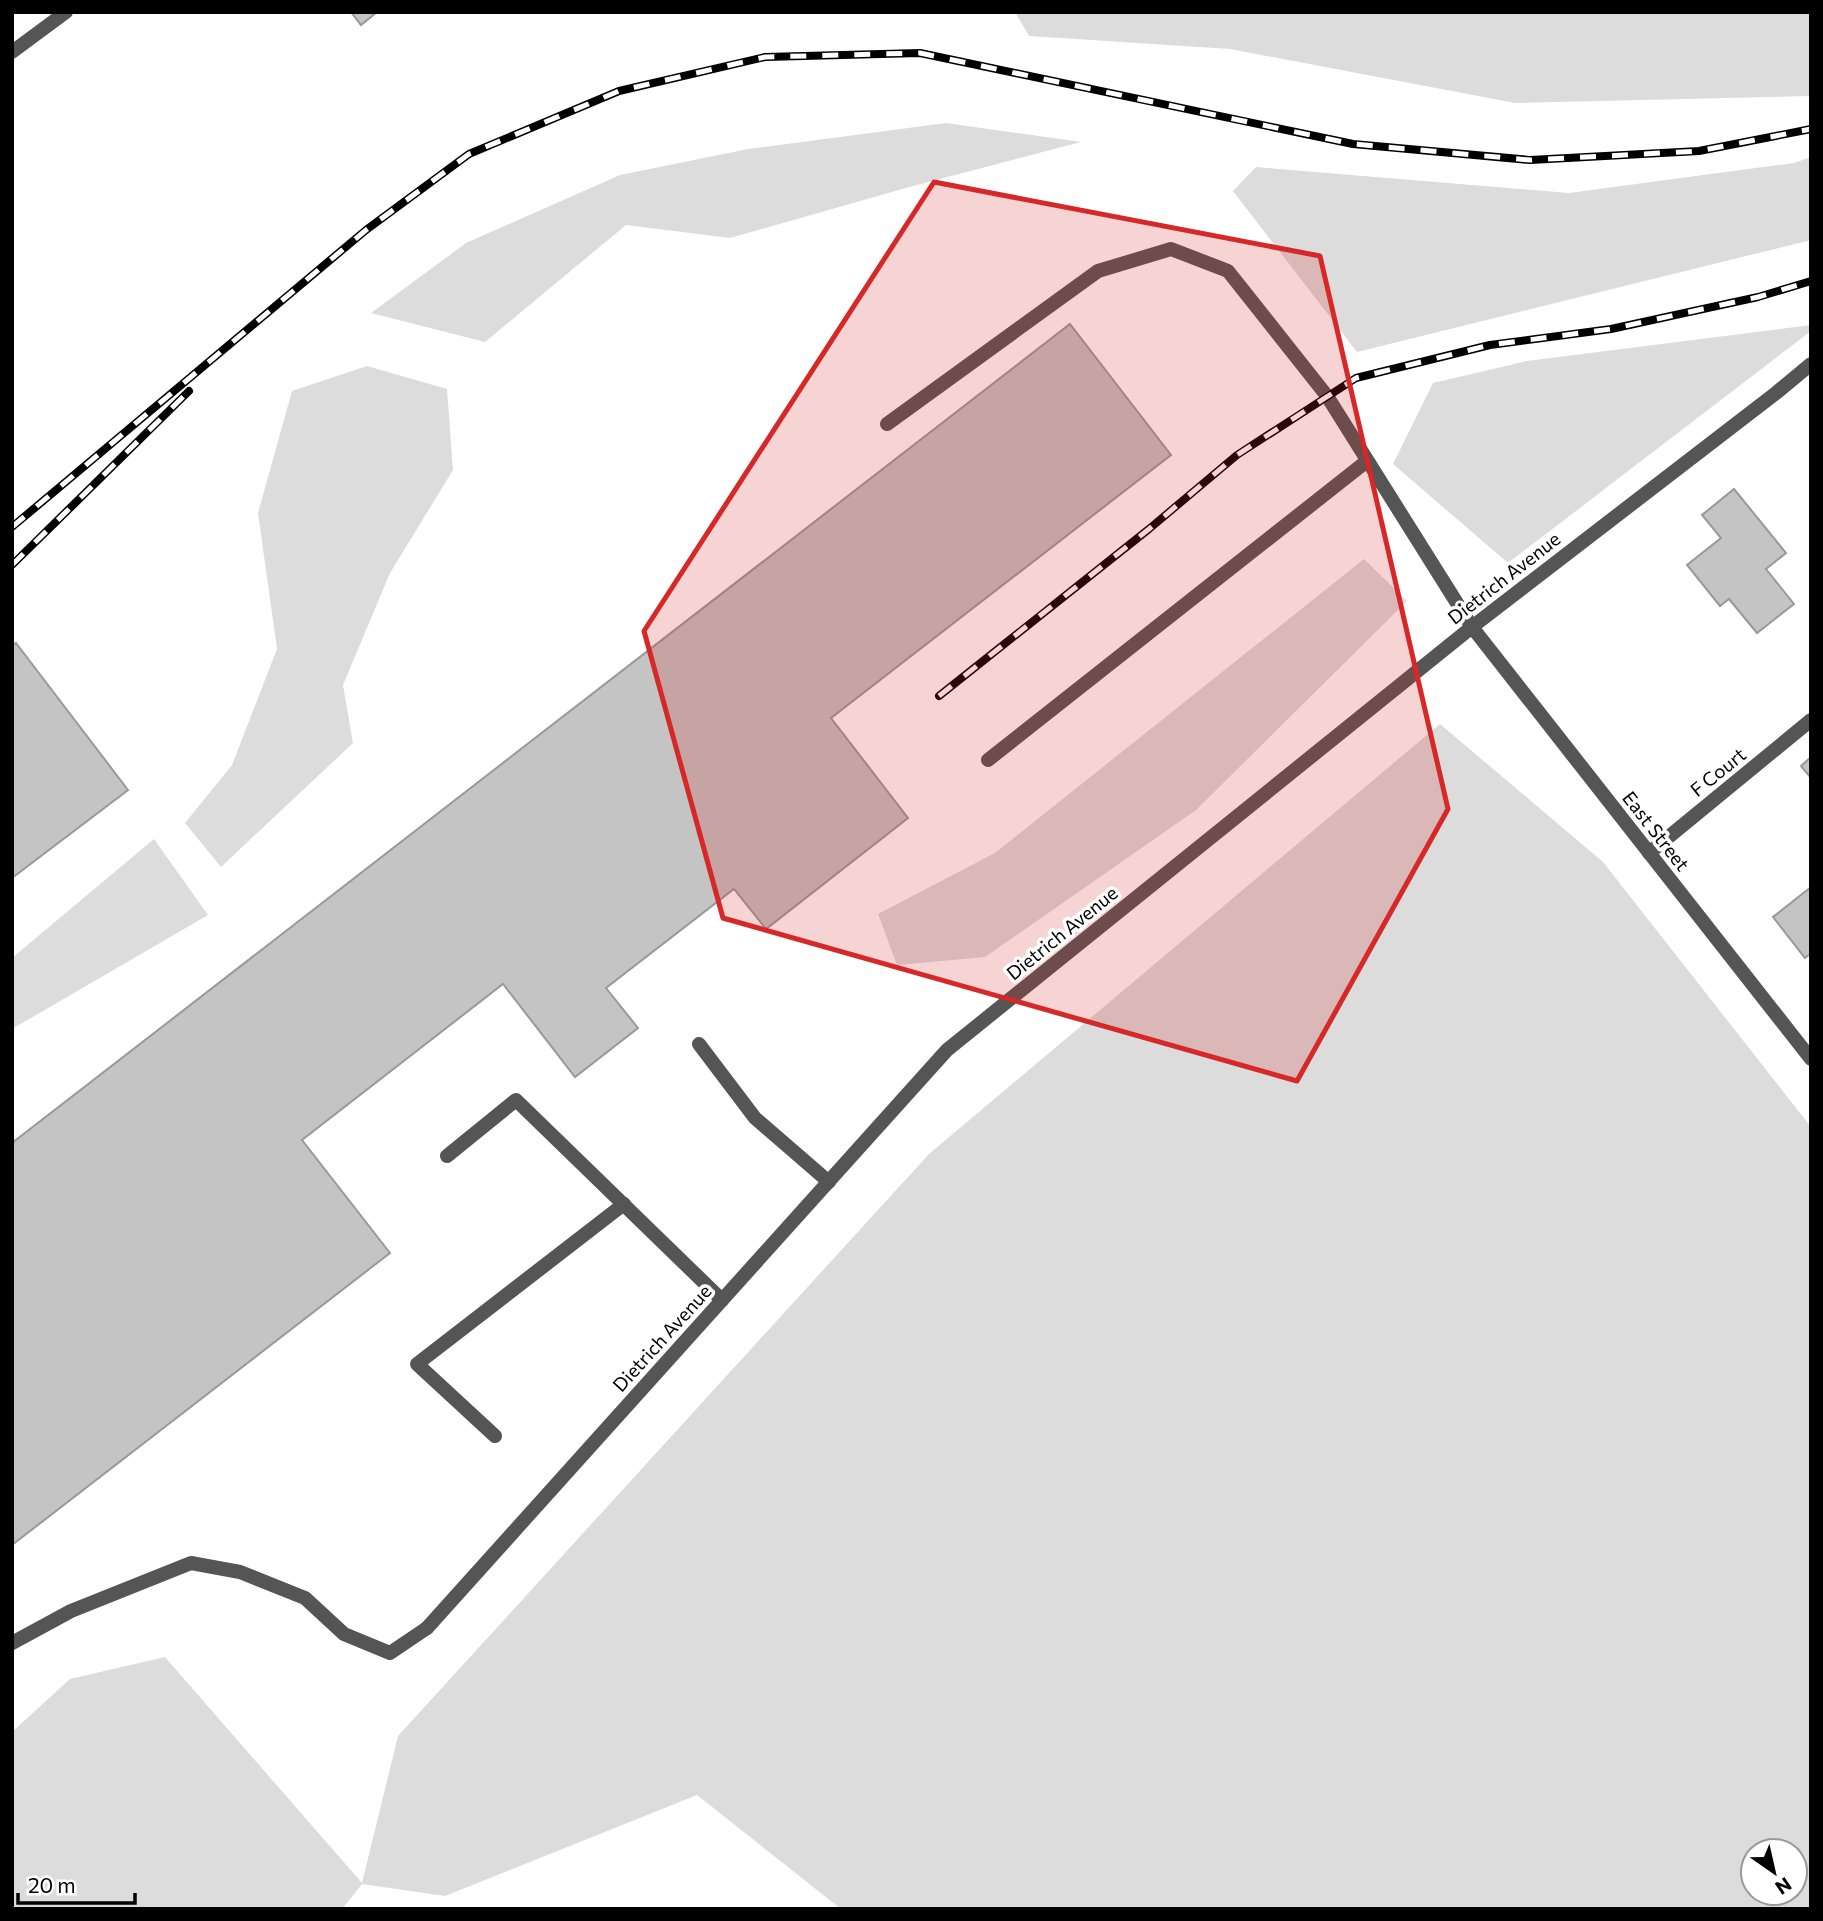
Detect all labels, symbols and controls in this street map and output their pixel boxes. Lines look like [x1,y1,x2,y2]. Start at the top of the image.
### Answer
street label: Dietrich Avenue [1443,527,1564,629]
street label: F Court [1685,742,1750,801]
street label: East Street [1618,786,1695,875]
street label: Dietrich Avenue [1001,881,1122,984]
street label: Dietrich Avenue [607,1279,716,1396]
north arrow [1739,1837,1809,1907]
scale bar [18,1862,135,1906]
text: 20 m [28,1872,76,1897]
text: N [1771,1873,1796,1900]

